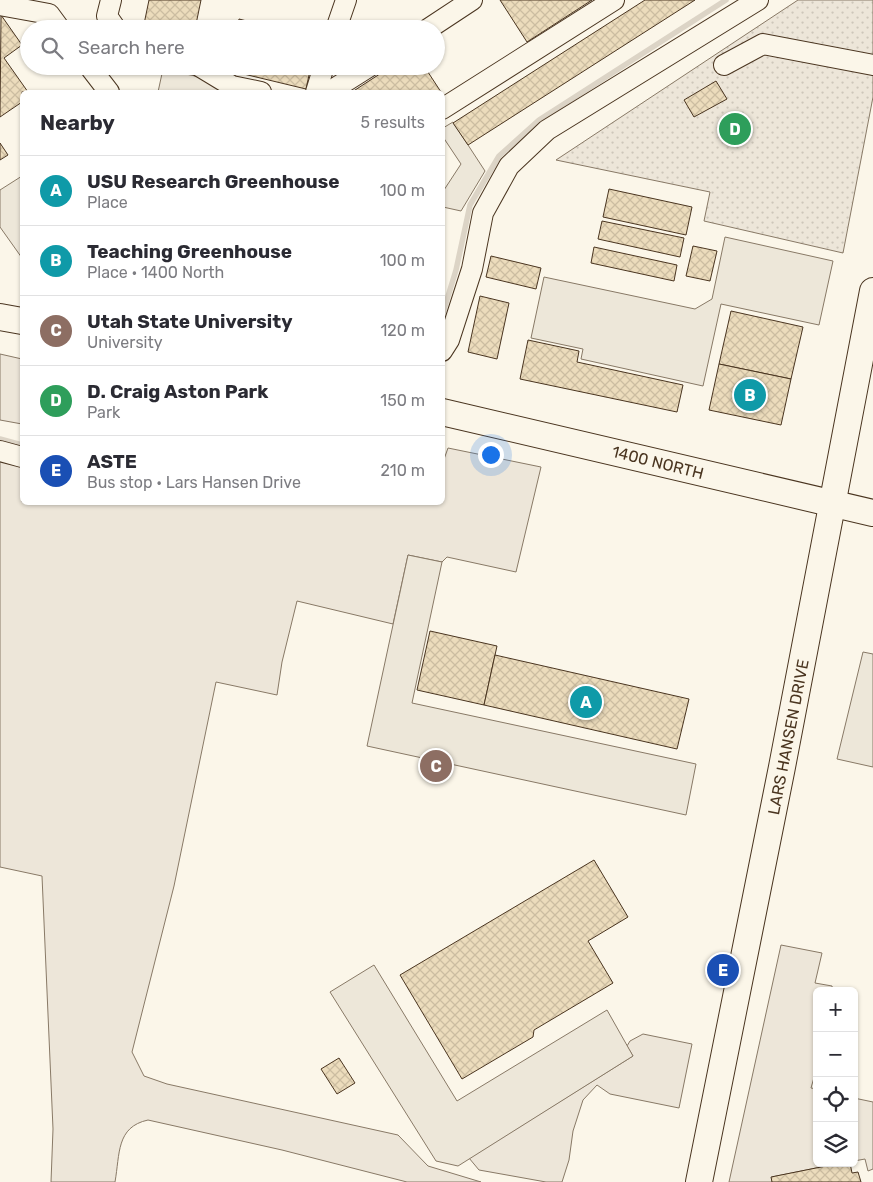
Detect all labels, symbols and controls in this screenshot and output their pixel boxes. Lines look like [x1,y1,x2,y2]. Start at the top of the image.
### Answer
search box [20,20,445,75]
icon: search [38,34,66,62]
text: Search here [78,36,185,59]
text: Nearby [40,110,115,135]
pin: D [719,110,751,148]
text: 5 results [361,113,425,132]
text: USU Research Greenhouse [87,170,340,193]
text: A [50,181,62,200]
text: 100 m [380,181,425,200]
text: Place [87,193,128,212]
text: Teaching Greenhouse [87,240,292,263]
text: B [50,251,62,270]
text: 100 m [380,251,425,270]
text: Place · 1400 North [87,263,224,282]
text: Utah State University [87,310,292,333]
text: C [50,321,62,340]
text: 120 m [380,321,425,340]
text: University [87,333,163,352]
pin: B [734,376,766,414]
text: D. Craig Aston Park [87,380,268,403]
text: D [50,391,62,410]
text: 150 m [380,391,425,410]
text: Park [87,403,120,422]
your location [478,442,504,468]
street label: 1400 NORTH [610,442,706,483]
text: ASTE [87,450,137,473]
text: E [51,461,61,480]
text: 210 m [380,461,425,480]
text: Bus stop · Lars Hansen Drive [87,473,301,492]
street label: LARS HANSEN DRIVE [764,658,813,817]
pin: A [570,683,602,721]
pin: C [420,747,452,785]
pin: E [707,951,739,989]
map controls [813,987,858,1167]
button: + [813,987,858,1032]
button: − [813,1032,858,1077]
button: locate [813,1077,858,1122]
button: layers [813,1122,858,1167]

